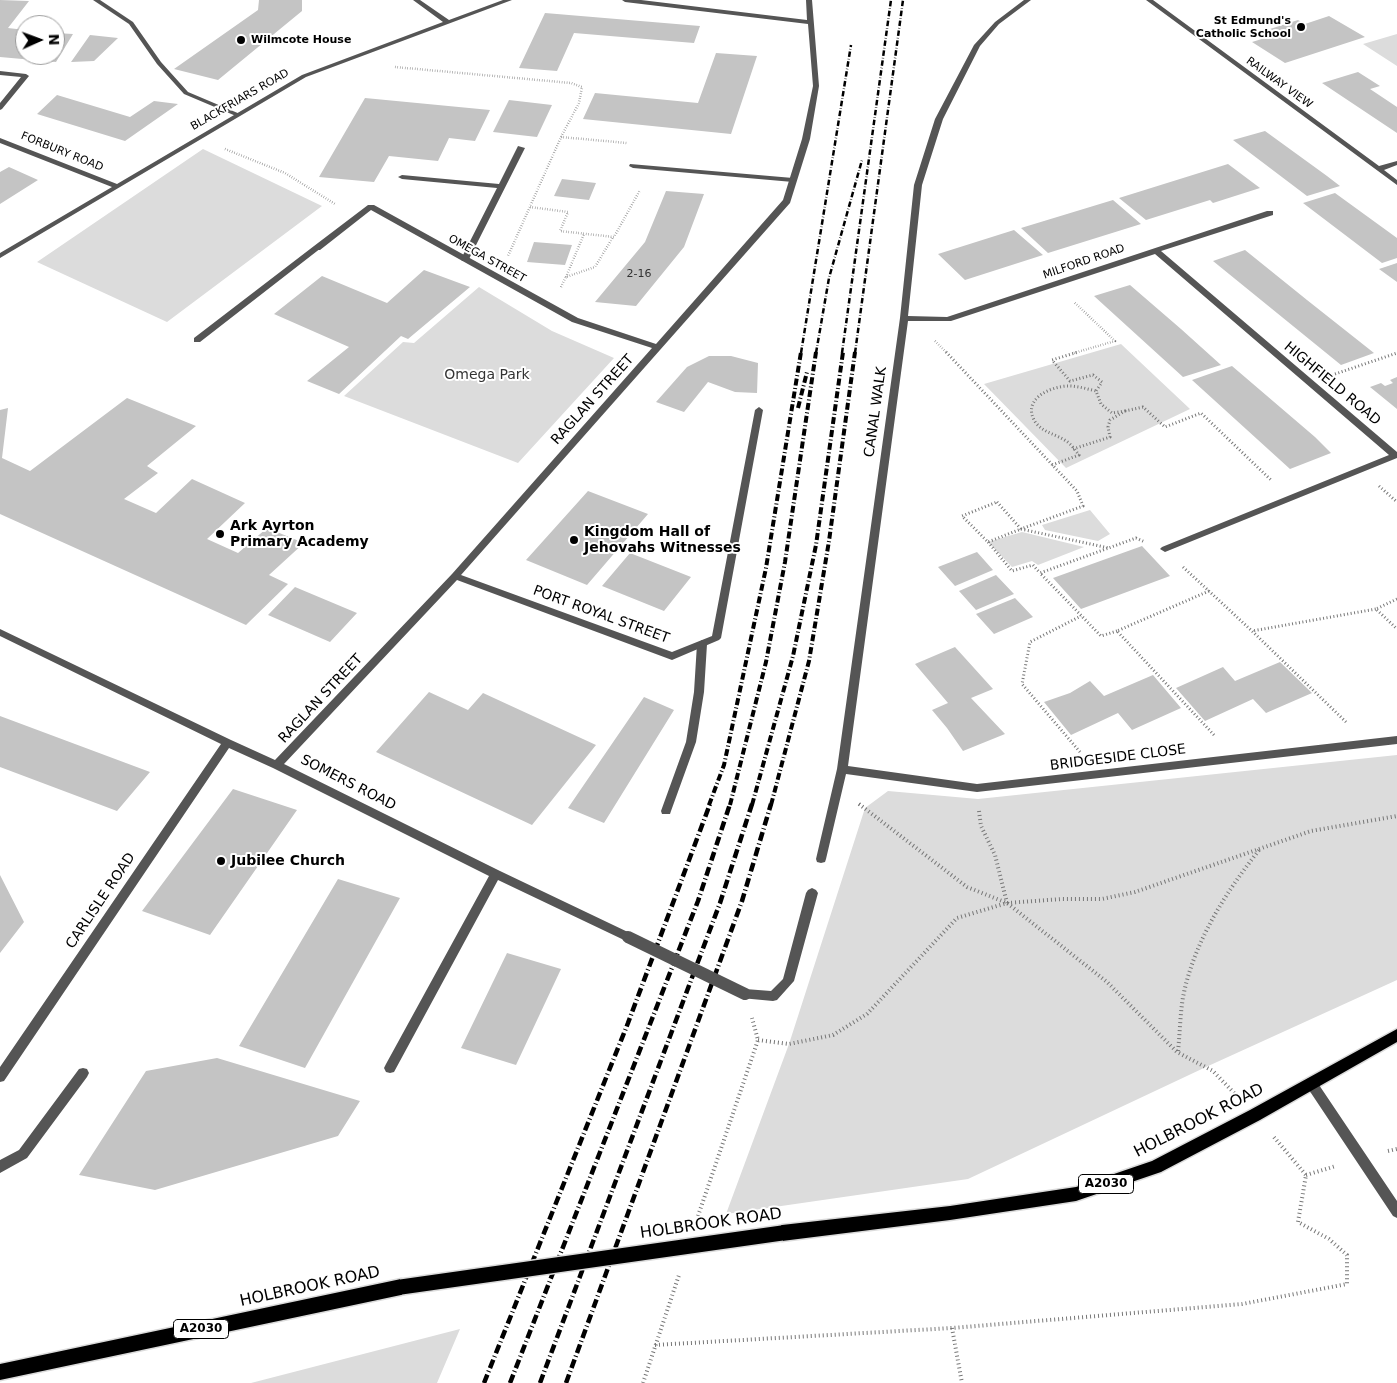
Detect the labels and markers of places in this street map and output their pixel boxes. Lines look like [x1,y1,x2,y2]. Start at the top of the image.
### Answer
place label: St Edmund's Catholic School [1196,14,1291,40]
marker: St Edmund's Catholic School [1295,21,1307,33]
place label: Wilmcote House [251,33,351,47]
marker: Wilmcote House [235,34,247,46]
place label: Ark Ayrton Primary Academy [230,518,369,550]
place label: Kingdom Hall of Jehovahs Witnesses [584,524,741,556]
marker: Ark Ayrton Primary Academy [214,528,226,540]
marker: Kingdom Hall of Jehovahs Witnesses [568,534,580,546]
place label: Jubilee Church [231,853,345,869]
marker: Jubilee Church [215,855,227,867]

